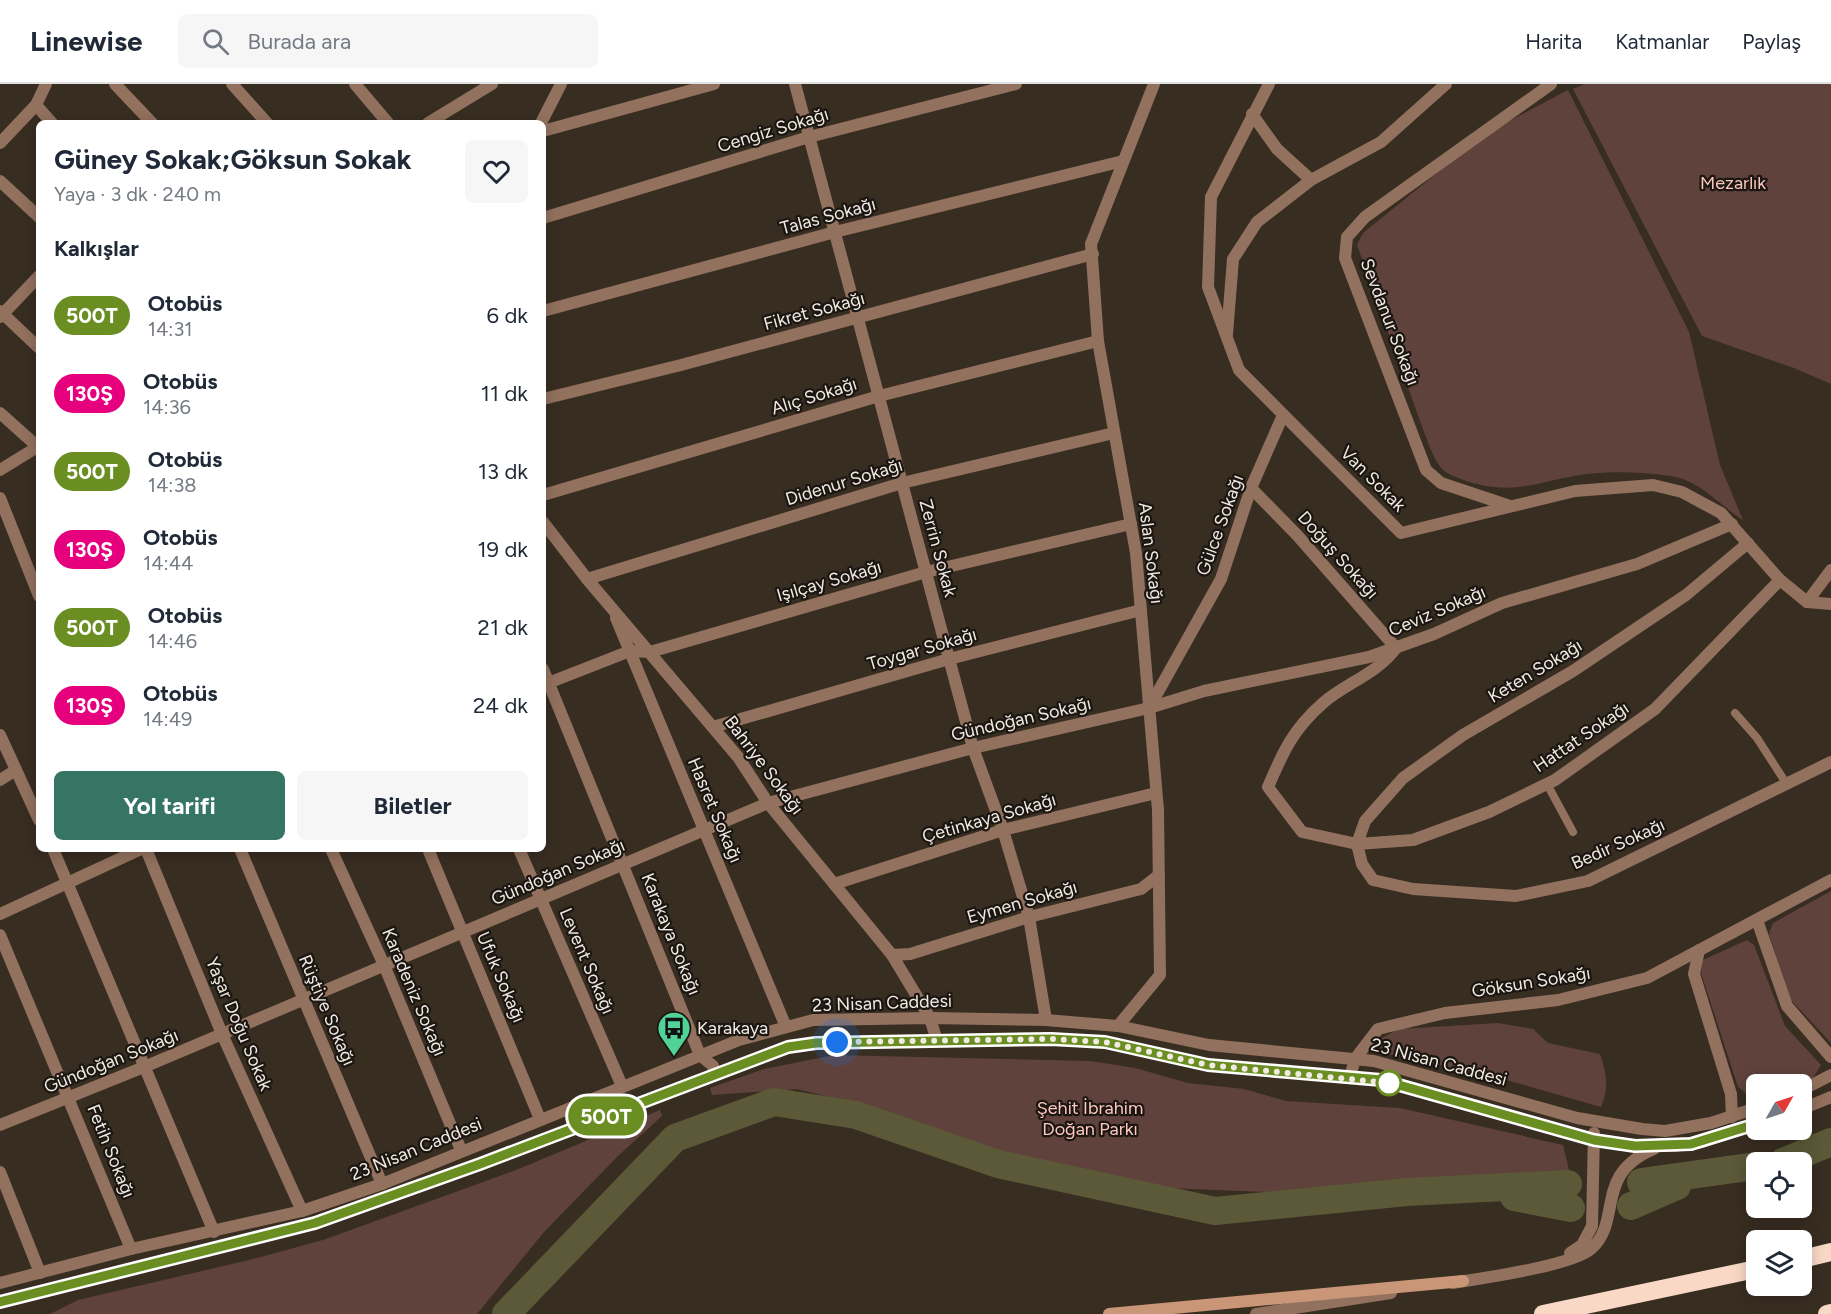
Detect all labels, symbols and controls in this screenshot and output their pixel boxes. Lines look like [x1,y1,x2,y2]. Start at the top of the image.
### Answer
search box [178,14,598,68]
text: Linewise [30,24,142,58]
icon: search [199,25,232,58]
text: Burada ara [247,28,351,55]
text: Harita [1525,29,1582,54]
text: Katmanlar [1615,29,1709,54]
text: Paylaş [1742,29,1801,54]
street label: Cengiz Sokağı [715,103,831,157]
button: heart [465,140,528,203]
text: Güney Sokak;Göksun Sokak [54,142,412,176]
park label: Mezarlık [1700,172,1766,194]
text: Yaya · 3 dk · 240 m [54,182,221,206]
street label: Talas Sokağı [778,193,878,239]
text: Kalkışlar [54,235,139,262]
street label: Sevdanur Sokağı [1356,255,1424,389]
street label: Fikret Sokağı [761,287,867,335]
text: Otobüs [148,290,222,317]
text: 6 dk [487,302,528,329]
text: 500T [66,303,118,328]
text: 14:31 [148,317,193,341]
text: Otobüs [143,368,218,395]
street label: Alıç Sokağı [768,373,860,419]
text: 11 dk [481,380,528,407]
text: 130Ş [66,381,113,406]
text: 14:36 [143,395,191,419]
street label: Van Sokak [1336,442,1410,516]
text: Otobüs [148,446,222,473]
street label: Didenur Sokağı [783,454,905,510]
text: 13 dk [478,458,528,485]
text: 500T [66,459,118,484]
street label: Gülce Sokağı [1192,472,1248,578]
text: 14:38 [148,473,197,497]
street label: Zerrin Sokak [914,497,962,599]
street label: Aslan Sokağı [1134,501,1168,605]
street label: Doğuş Sokağı [1293,507,1383,603]
text: Otobüs [143,524,218,551]
text: 19 dk [477,536,528,563]
text: 130Ş [66,537,113,562]
text: 14:44 [143,551,194,575]
street label: Işılçay Sokağı [774,556,884,606]
street label: Ceviz Sokağı [1385,581,1489,641]
text: Otobüs [148,602,222,629]
text: 21 dk [478,614,528,641]
text: 500T [66,615,118,640]
street label: Toygar Sokağı [865,623,979,675]
text: 14:46 [148,629,197,653]
street label: Keten Sokağı [1484,634,1586,708]
text: Otobüs [143,680,218,707]
text: 24 dk [473,692,528,719]
street label: Gündoğan Sokağı [949,692,1093,746]
text: 130Ş [66,693,113,718]
street label: Hattat Sokağı [1529,697,1633,777]
text: 14:49 [143,707,192,731]
street label: Bahriye Sokağı [720,711,808,819]
street label: Hasret Sokağı [683,754,747,866]
button: Yol tarifi [54,771,285,840]
button: Biletler [297,771,528,840]
street label: Çetinkaya Sokağı [920,788,1058,848]
street label: Bedir Sokağı [1568,814,1668,874]
street label: Gündoğan Sokağı [488,834,628,910]
street label: Karakaya Sokağı [637,870,705,998]
street label: Eymen Sokağı [964,876,1080,928]
street label: Levent Sokağı [555,905,619,1017]
street label: Karadeniz Sokağı [377,925,451,1059]
street label: Ufuk Sokağı [472,928,530,1026]
street label: Rüştiye Sokağı [294,951,360,1069]
street label: Yaşar Doğu Sokak [201,954,277,1094]
street label: Göksun Sokağı [1470,962,1592,1002]
street label: 23 Nisan Caddesi [812,990,952,1016]
bus stop icon: Karakaya [656,1010,692,1057]
place label: Karakaya [697,1017,768,1039]
street label: Gündoğan Sokağı [41,1024,181,1098]
your location [822,1027,852,1057]
street label: 23 Nisan Caddesi [1368,1033,1510,1091]
unlabelled marker [1376,1070,1402,1096]
north arrow [1746,1074,1812,1140]
map controls [1746,1074,1812,1296]
line badge: 500T [564,1096,648,1136]
park label: Şehit İbrahim Doğan Parkı [1037,1097,1143,1140]
street label: Fetih Sokağı [82,1101,140,1201]
text: 500T [580,1104,632,1129]
street label: 23 Nisan Caddesi [347,1113,485,1185]
button: locate [1746,1152,1812,1218]
button: layers [1746,1230,1812,1296]

